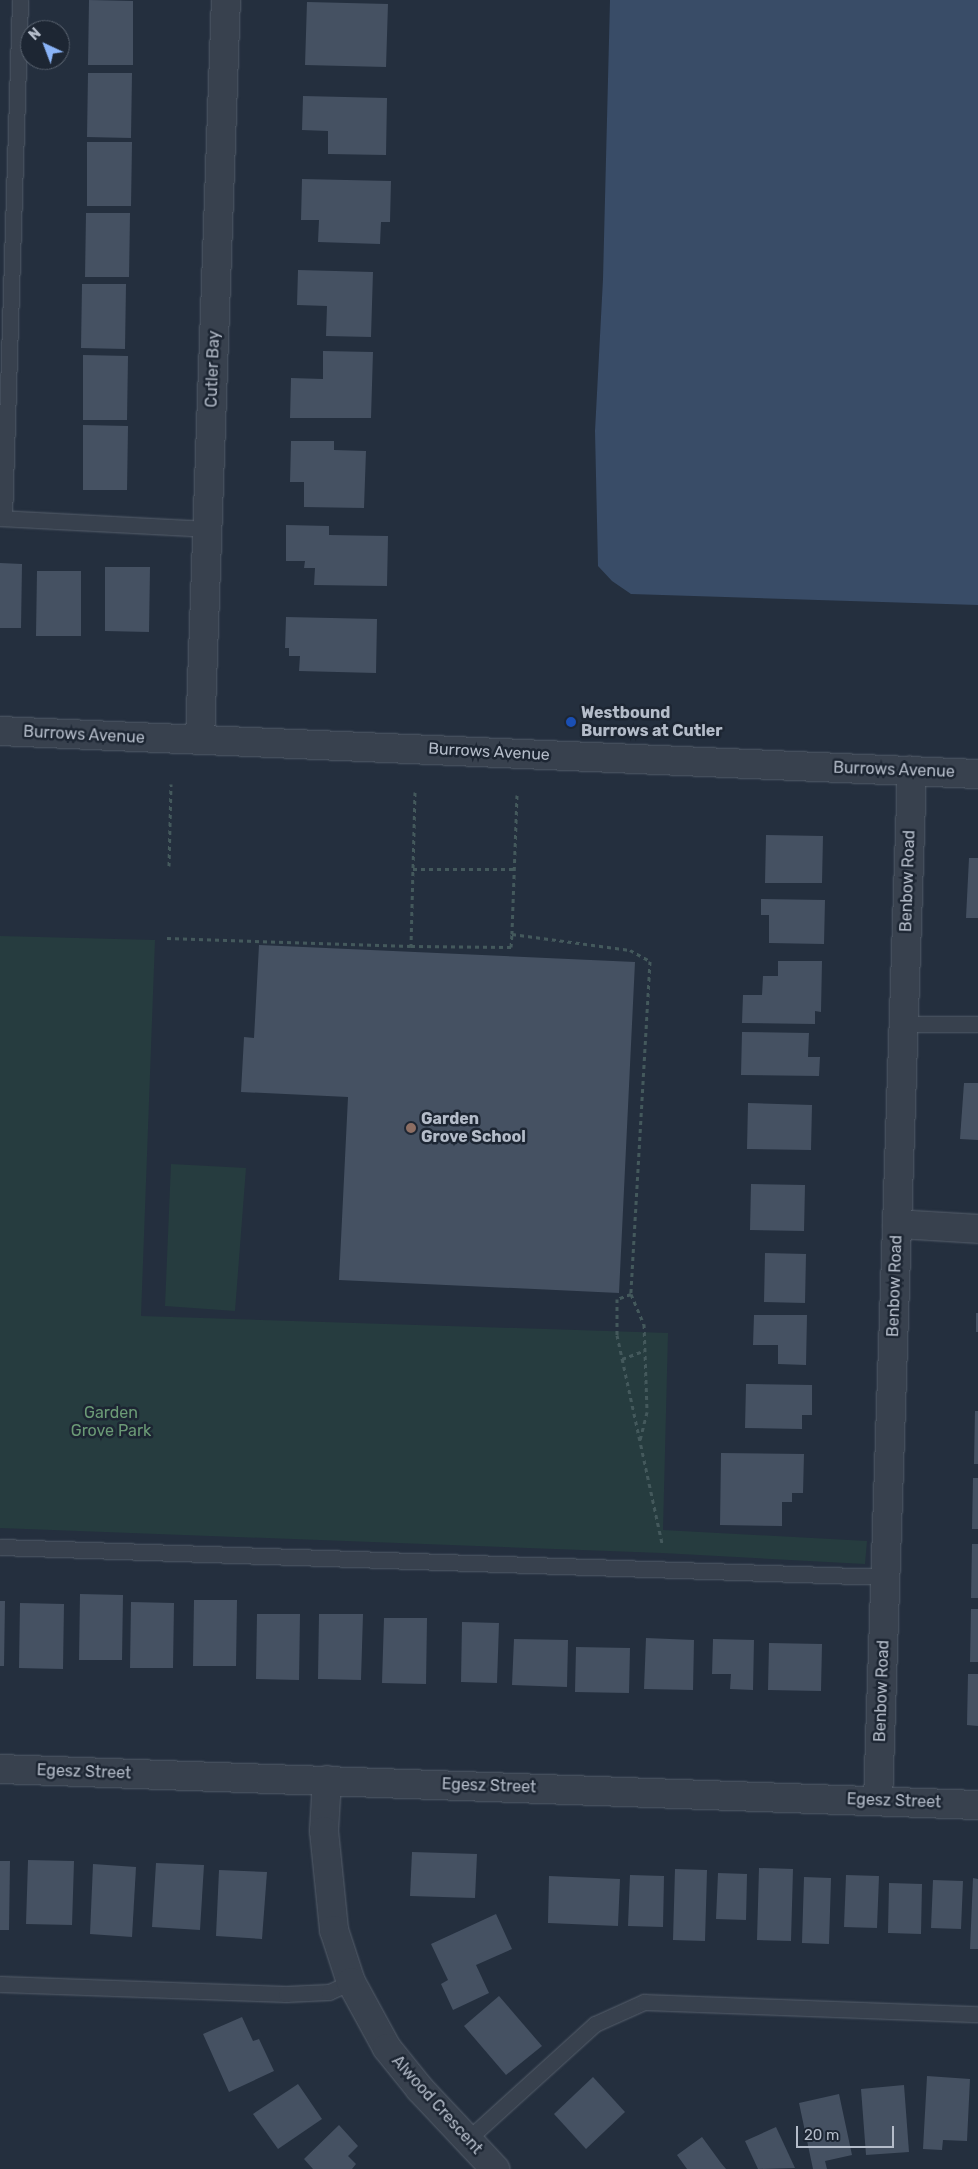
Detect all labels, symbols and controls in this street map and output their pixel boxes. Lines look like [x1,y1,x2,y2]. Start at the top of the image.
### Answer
north arrow [20,20,70,70]
text: N [26,25,45,44]
street label: Cutler Bay [202,330,224,408]
place label: Westbound Burrows at Cutler [581,703,722,741]
marker: Westbound Burrows at Cutler [565,716,577,728]
street label: Burrows Avenue [23,722,145,748]
street label: Burrows Avenue [428,739,550,765]
street label: Burrows Avenue [833,758,955,782]
street label: Benbow Road [897,829,919,933]
place label: Garden Grove School [421,1109,526,1147]
marker: Garden Grove School [405,1122,417,1134]
street label: Benbow Road [884,1234,906,1338]
park label: Garden Grove Park [71,1403,151,1441]
street label: Benbow Road [871,1639,893,1743]
street label: Egesz Street [36,1761,132,1783]
street label: Egesz Street [441,1775,537,1797]
street label: Egesz Street [846,1790,942,1812]
street label: Alwood Crescent [388,2052,486,2158]
scale bar [798,2116,896,2148]
text: 20 m [804,2126,839,2144]

